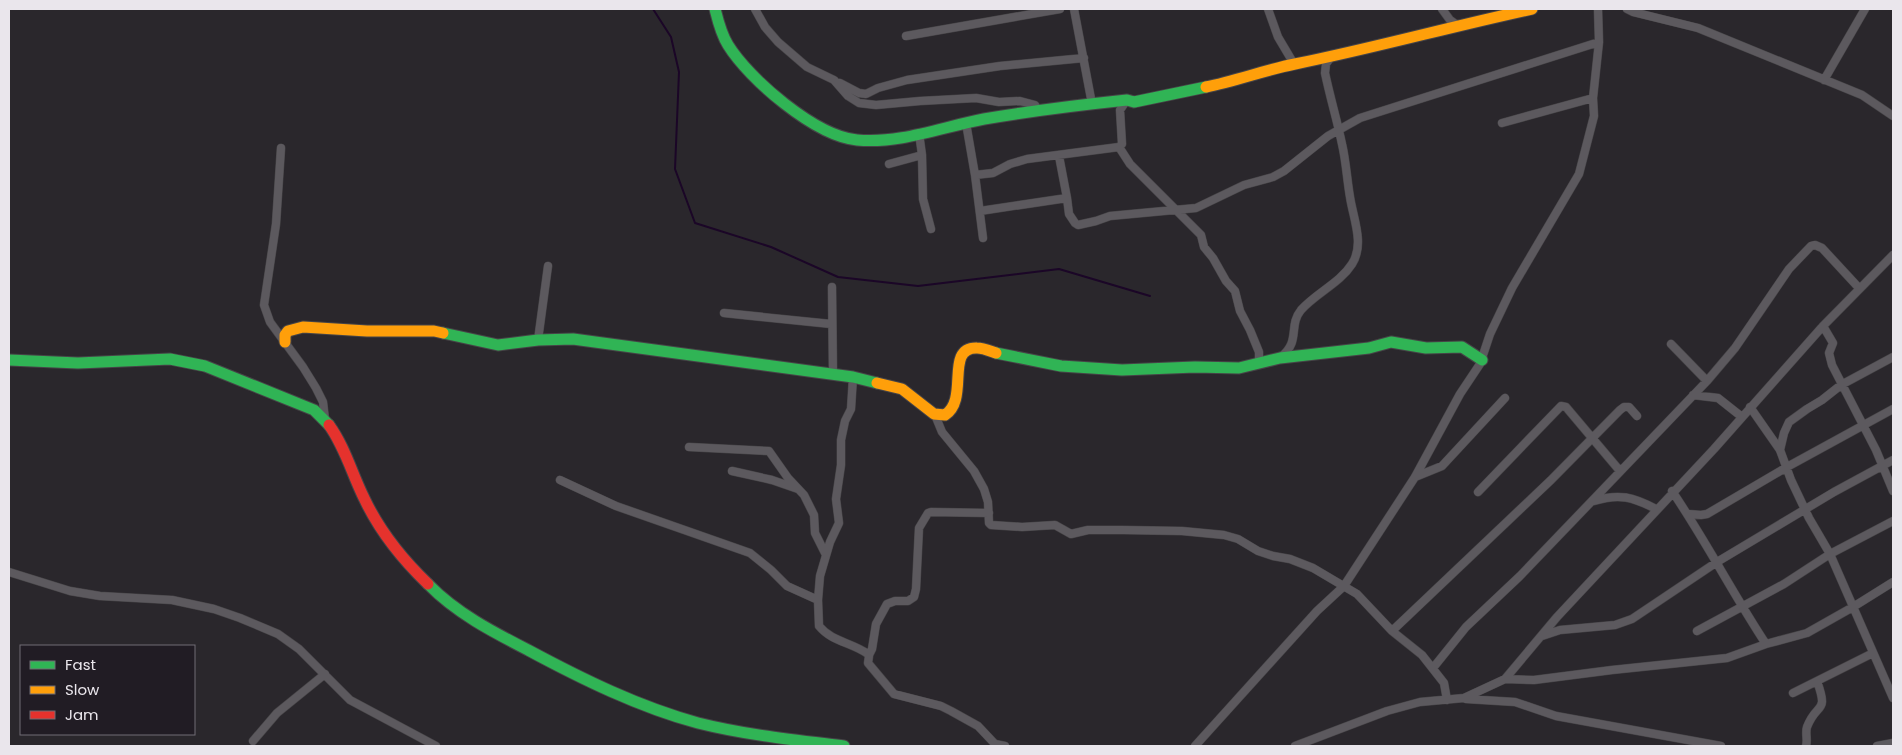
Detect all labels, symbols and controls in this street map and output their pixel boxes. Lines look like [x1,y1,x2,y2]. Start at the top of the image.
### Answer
legend [20,645,195,735]
text: Fast [65,654,96,675]
text: Slow [65,679,100,700]
text: Jam [65,704,99,725]

